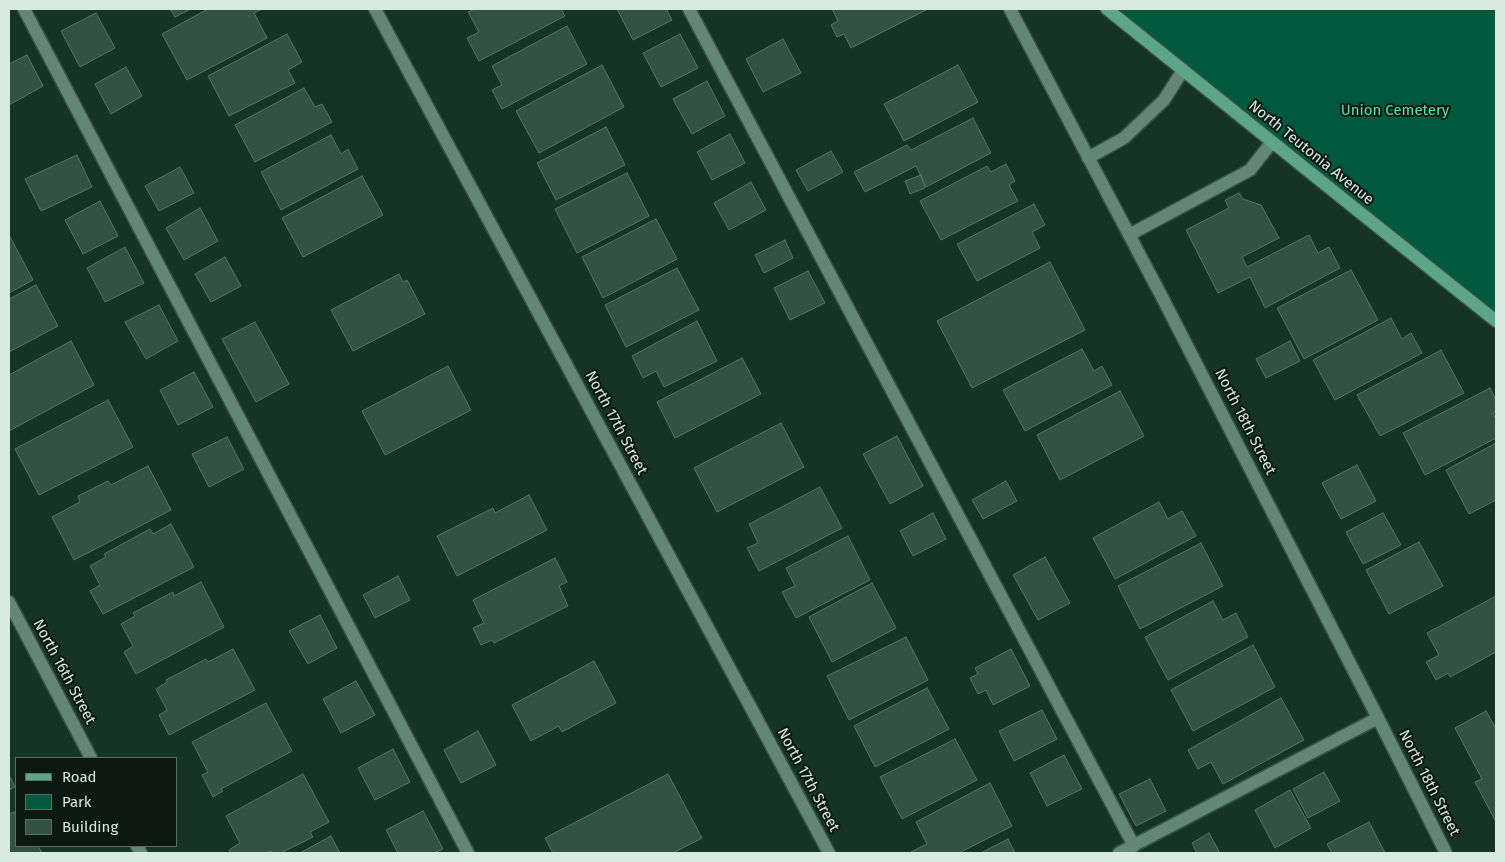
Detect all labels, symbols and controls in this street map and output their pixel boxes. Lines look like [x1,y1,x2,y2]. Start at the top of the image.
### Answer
street label: North Teutonia Avenue [1245,97,1377,209]
park label: Union Cemetery [1341,102,1449,120]
street label: North 18th Street [1211,366,1279,478]
street label: North 17th Street [581,368,651,478]
street label: North 16th Street [29,616,99,728]
street label: North 17th Street [773,725,843,835]
street label: North 18th Street [1395,727,1463,839]
legend [15,757,178,847]
text: Road [62,768,97,786]
text: Park [62,793,92,811]
text: Building [62,818,118,836]

